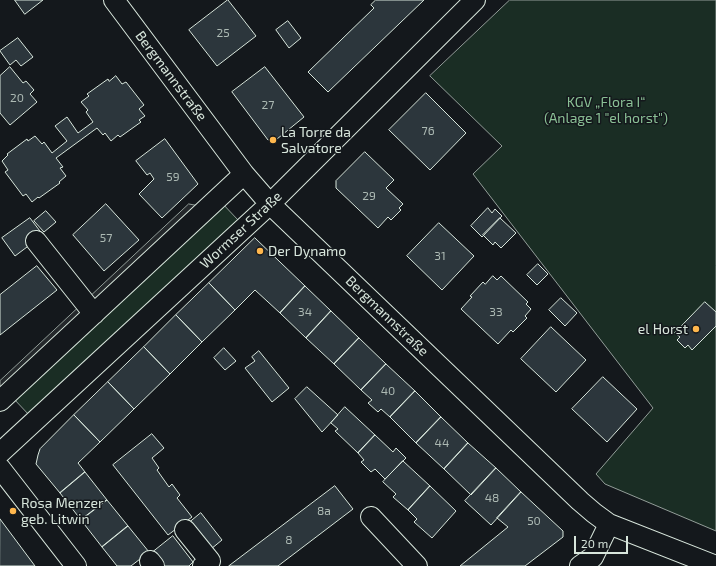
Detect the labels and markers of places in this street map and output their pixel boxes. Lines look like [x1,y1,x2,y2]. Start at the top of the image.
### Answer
place label: La Torre da Salvatore [281,124,351,156]
marker: La Torre da Salvatore [268,135,278,145]
place label: Der Dynamo [268,243,346,259]
marker: Der Dynamo [255,246,265,256]
place label: el Horst [638,321,688,337]
marker: el Horst [691,324,701,334]
place label: Rosa Menzer geb. Litwin [21,495,104,528]
marker: Rosa Menzer geb. Litwin [8,506,18,516]

